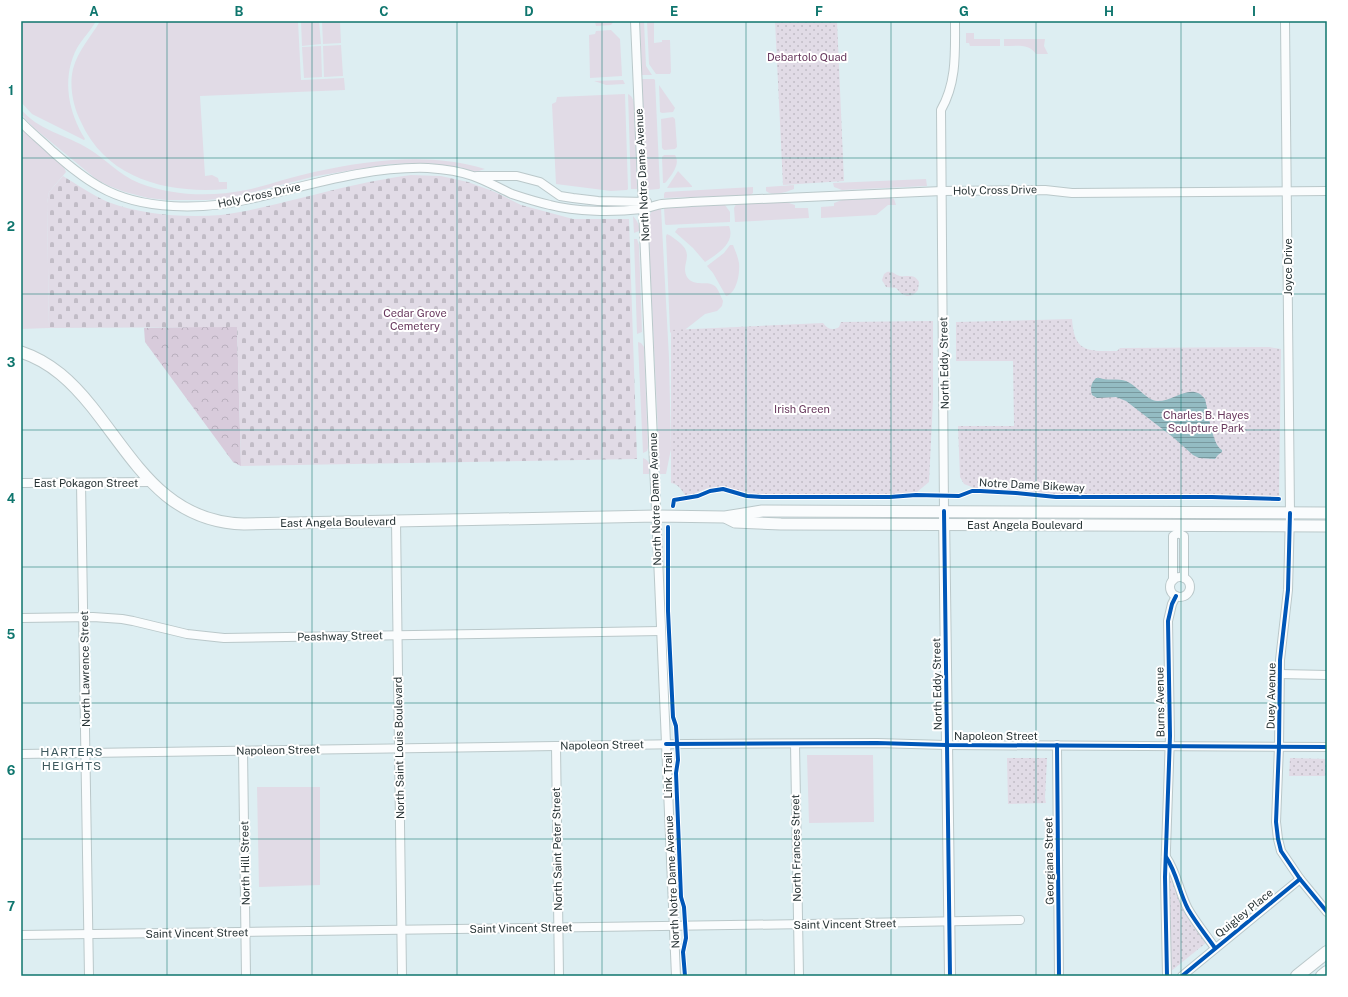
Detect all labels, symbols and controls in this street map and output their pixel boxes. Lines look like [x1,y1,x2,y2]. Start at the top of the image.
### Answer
text: A [89,4,99,19]
text: B [235,4,244,19]
text: C [379,4,389,19]
text: D [524,4,534,19]
text: E [670,4,678,19]
text: F [815,4,823,19]
text: G [959,4,969,19]
text: H [1104,4,1114,19]
text: I [1252,4,1256,19]
park label: Debartolo Quad [767,51,847,63]
text: 1 [8,83,14,98]
street label: North Notre Dame Avenue [633,108,651,242]
street label: Holy Cross Drive [217,180,301,210]
street label: Holy Cross Drive [953,183,1037,197]
text: 2 [7,219,15,234]
street label: Joyce Drive [1282,238,1294,296]
park label: Cedar Grove Cemetery [383,307,447,332]
street label: North Eddy Street [937,317,951,409]
text: 3 [7,355,16,370]
park label: Irish Green [774,403,830,415]
park label: Charles B. Hayes Sculpture Park [1163,409,1249,434]
street label: North Notre Dame Avenue [647,432,663,566]
street label: Notre Dame Bikeway [979,476,1085,494]
street label: East Pokagon Street [34,477,138,489]
text: 4 [7,491,16,506]
street label: East Angela Boulevard [280,515,396,529]
street label: East Angela Boulevard [967,519,1083,531]
street label: North Lawrence Street [78,611,92,727]
text: 5 [7,627,16,642]
street label: Peashway Street [297,629,383,643]
street label: North Eddy Street [930,638,944,730]
street label: Duey Avenue [1264,663,1278,729]
street label: Burns Avenue [1153,667,1167,737]
street label: North Saint Louis Boulevard [392,677,406,819]
street label: Napoleon Street [954,730,1038,742]
street label: Napoleon Street [560,738,644,752]
street label: Napoleon Street [236,743,320,757]
district label: HARTERS HEIGHTS [40,745,104,773]
street label: Link Trail [662,752,674,798]
text: 6 [7,763,16,778]
street label: North Saint Peter Street [550,787,564,911]
street label: North Frances Street [789,794,803,902]
street label: North Notre Dame Avenue [663,815,681,949]
street label: Georgiana Street [1042,817,1056,905]
street label: North Hill Street [238,821,252,905]
street label: Quigley Place [1213,886,1275,940]
text: 7 [7,899,15,914]
street label: Saint Vincent Street [793,917,897,931]
street label: Saint Vincent Street [469,921,573,935]
street label: Saint Vincent Street [145,926,249,940]

